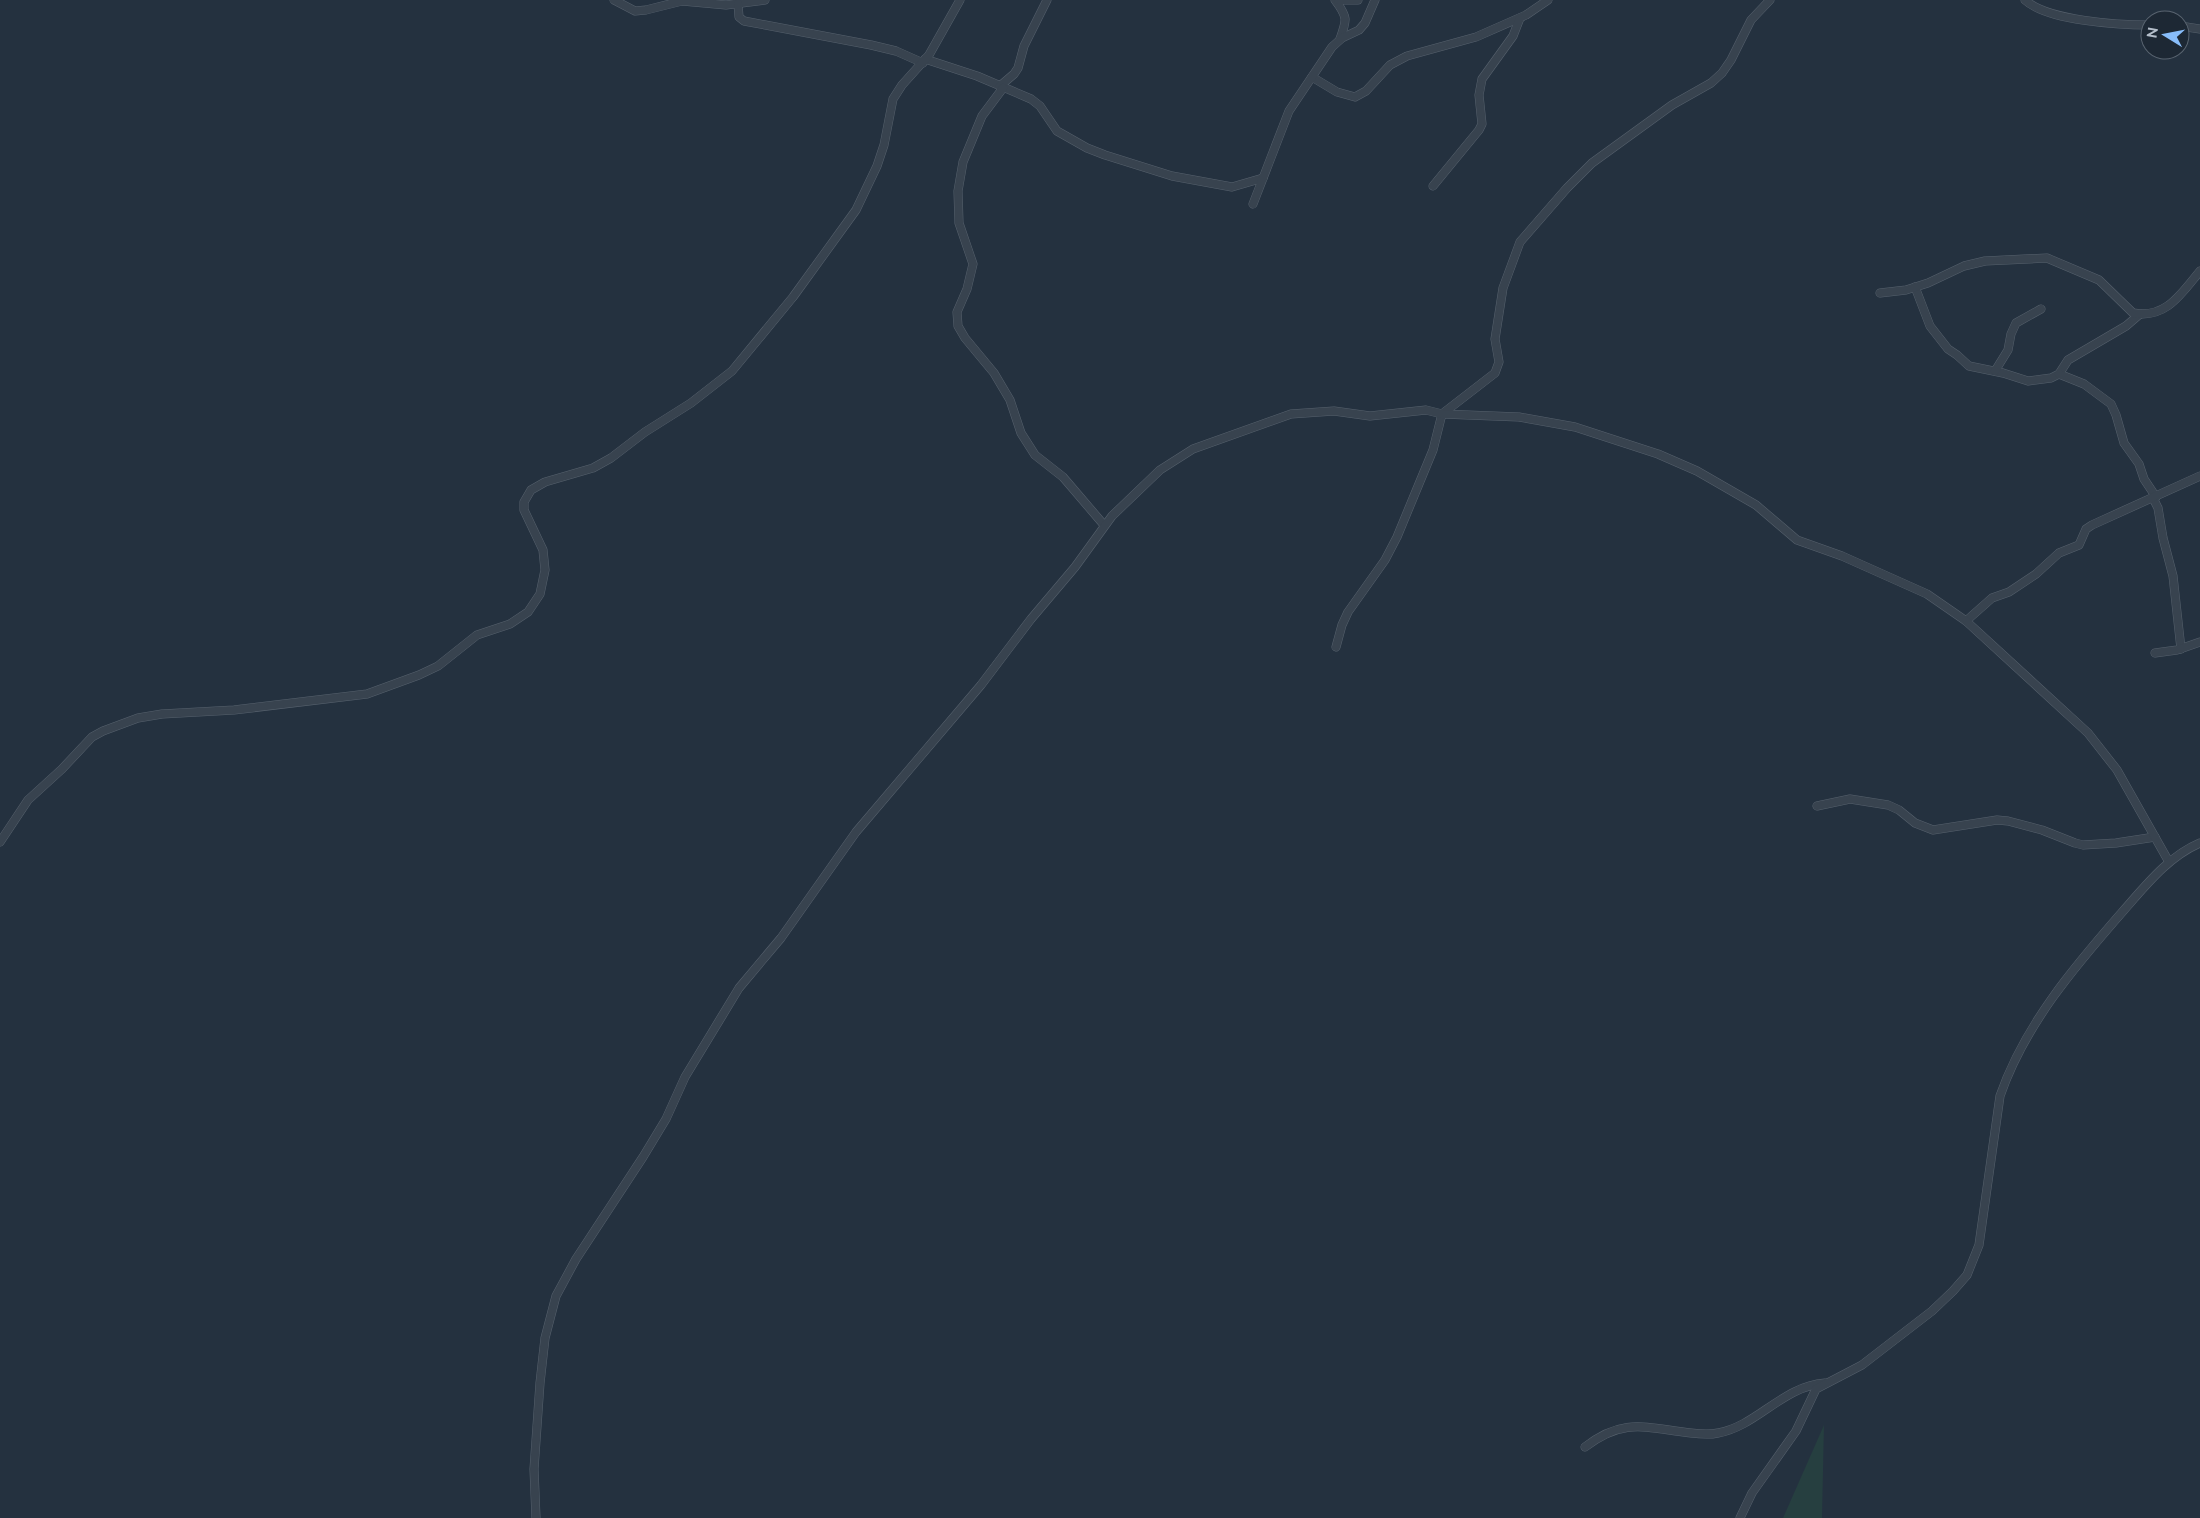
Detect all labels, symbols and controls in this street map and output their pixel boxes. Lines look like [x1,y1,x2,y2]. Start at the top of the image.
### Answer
north arrow [2140,10,2190,60]
text: N [2143,26,2161,39]

